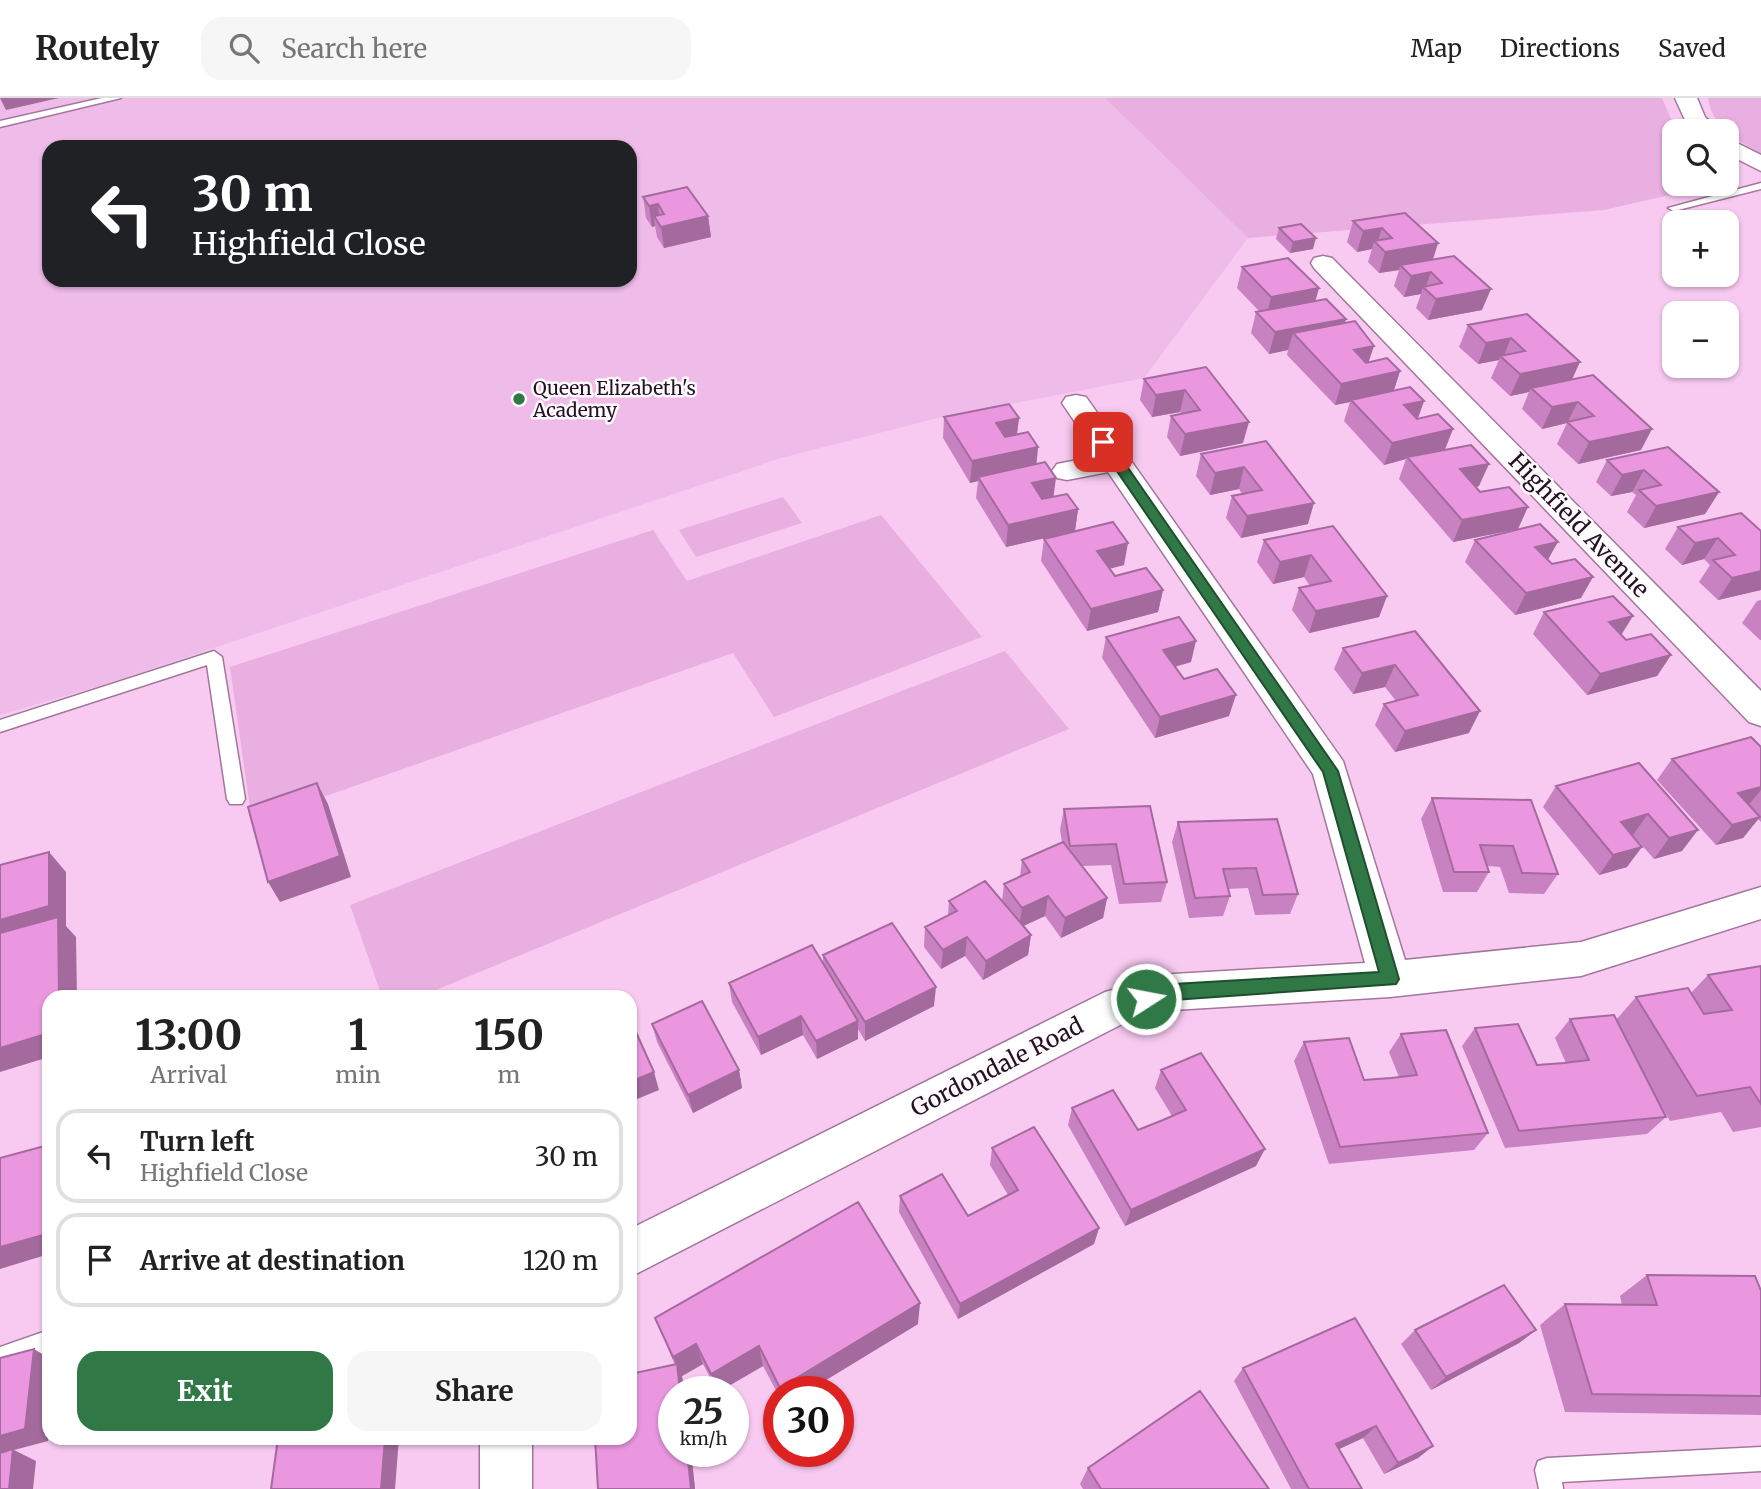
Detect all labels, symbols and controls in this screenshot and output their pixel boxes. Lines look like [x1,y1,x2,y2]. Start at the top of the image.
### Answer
search box [201,17,691,80]
text: Routely [35,28,159,69]
icon: search [225,29,263,67]
text: Search here [281,32,427,65]
text: Map [1411,33,1462,64]
text: Directions [1500,33,1620,64]
text: Saved [1658,33,1726,64]
map controls [1662,119,1739,378]
button: search [1662,119,1739,196]
text: 30 m [192,163,313,224]
icon: left [77,168,168,259]
button: + [1662,210,1739,287]
text: Highfield Close [192,224,426,264]
button: − [1662,301,1739,378]
place label: Queen Elizabeth's Academy [532,376,696,422]
marker: Queen Elizabeth's Academy [511,391,527,407]
pin [1073,412,1133,472]
icon: arrive [1084,423,1122,461]
street label: Highfield Avenue [1503,446,1656,603]
position arrow [1109,962,1183,1036]
text: 13:00 [135,1009,242,1061]
text: 1 [348,1009,368,1061]
text: 150 [474,1009,544,1061]
street label: Gordondale Road [906,1010,1088,1123]
text: Arrival [150,1060,227,1089]
text: min [335,1060,381,1089]
text: m [497,1060,520,1089]
text: Turn left [140,1125,254,1158]
icon: left [81,1137,119,1175]
text: 30 m [535,1140,598,1173]
text: Highfield Close [140,1158,308,1187]
icon: arrive [81,1241,119,1279]
text: Arrive at destination [140,1244,405,1277]
text: 120 m [523,1244,598,1277]
button: Exit [77,1351,333,1431]
button: Share [347,1351,602,1431]
speed limit sign: 30 [763,1376,854,1467]
text: 25 [683,1390,724,1434]
text: km/h [680,1427,727,1450]

